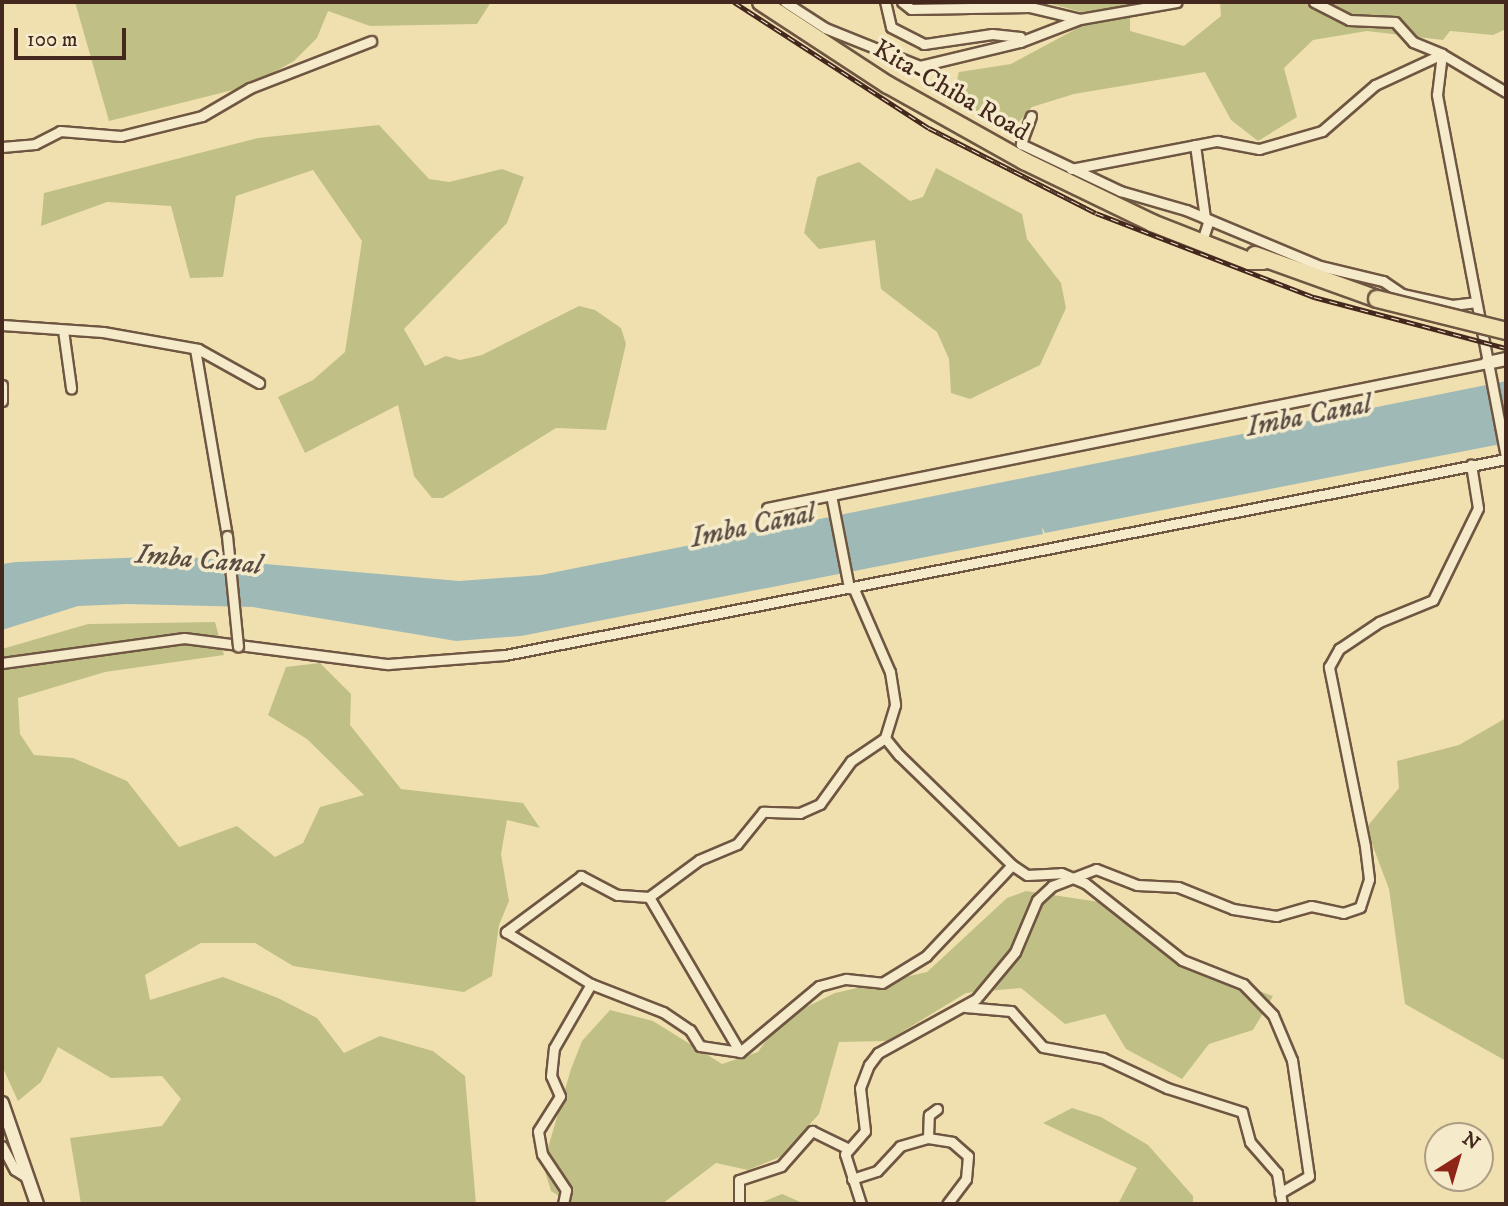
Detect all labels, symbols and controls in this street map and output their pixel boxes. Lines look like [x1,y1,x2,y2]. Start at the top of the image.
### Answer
scale bar [18,14,130,58]
text: 100 m [27,27,78,53]
street label: Kita-Chiba Road [867,34,1035,148]
water label: Imba Canal [1244,387,1374,445]
water label: Imba Canal [688,496,818,556]
water label: Imba Canal [135,538,263,582]
north arrow [1424,1122,1494,1192]
text: N [1458,1128,1484,1155]

